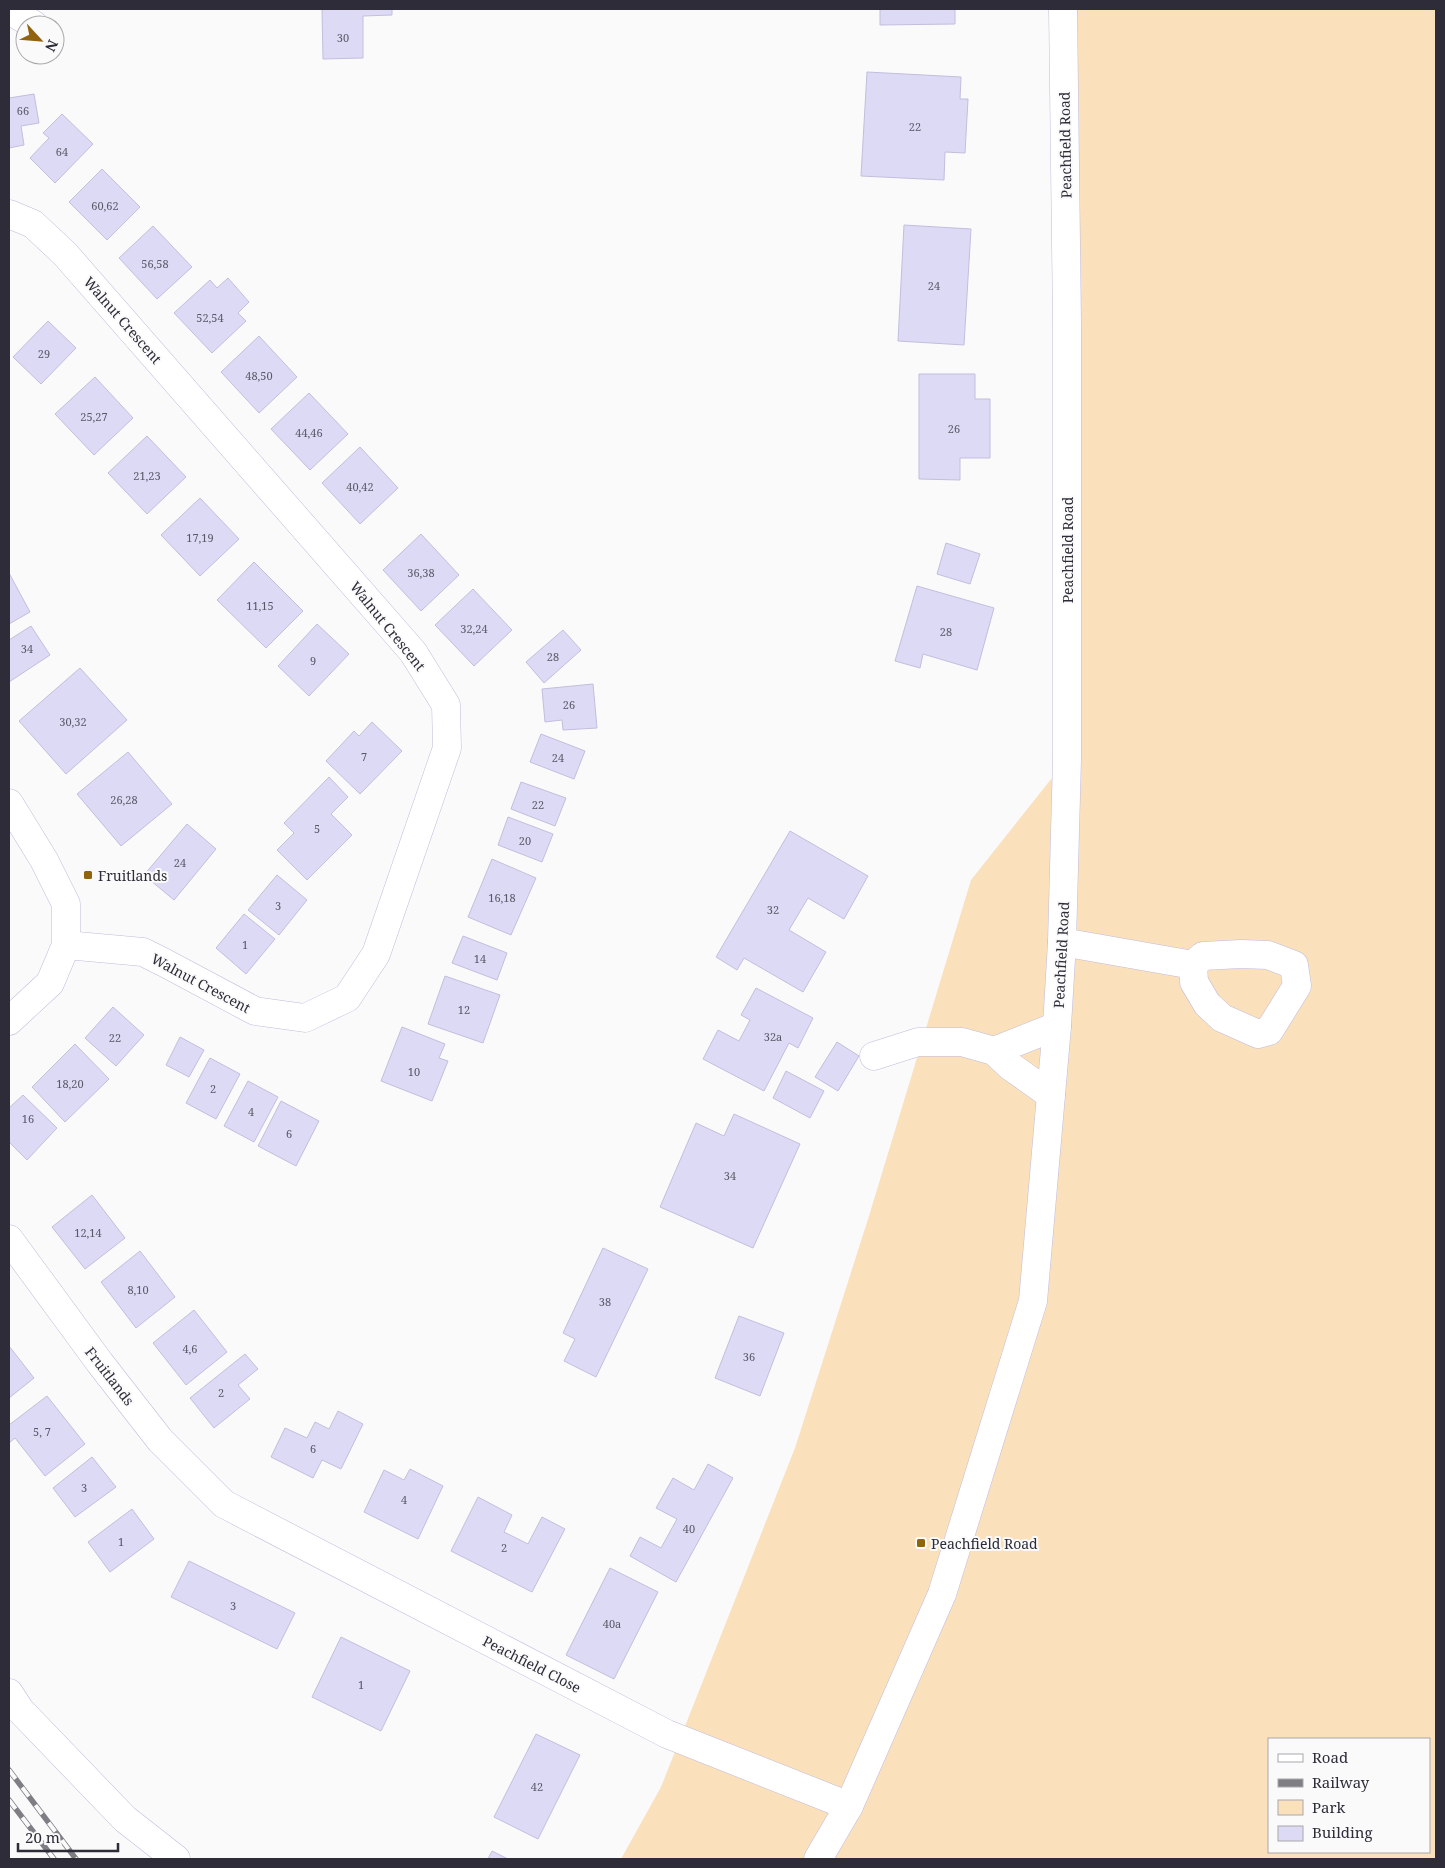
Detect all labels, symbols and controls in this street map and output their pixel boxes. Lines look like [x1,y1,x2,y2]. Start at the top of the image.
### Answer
north arrow [15,15,65,65]
house number: 30 [337,30,349,45]
text: N [41,37,63,55]
street label: Peachfield Road [1055,91,1075,199]
house number: 66 [17,103,29,118]
house number: 22 [909,119,921,134]
house number: 64 [56,144,68,159]
house number: 60,62 [91,198,119,213]
house number: 56,58 [141,256,169,271]
street label: Walnut Crescent [80,272,166,368]
house number: 24 [928,278,940,293]
house number: 52,54 [196,310,224,325]
house number: 29 [38,346,50,361]
house number: 48,50 [245,368,273,383]
house number: 25,27 [80,409,108,424]
house number: 26 [948,421,960,436]
house number: 44,46 [295,425,323,440]
house number: 21,23 [133,468,161,483]
house number: 40,42 [346,479,374,494]
street label: Peachfield Road [1058,496,1077,603]
house number: 17,19 [186,530,214,545]
house number: 36,38 [407,565,435,580]
street label: Walnut Crescent [346,577,430,675]
house number: 11,15 [246,598,274,613]
house number: 32,24 [460,621,488,636]
house number: 28 [940,624,952,639]
house number: 34 [21,641,33,656]
house number: 28 [547,649,559,664]
house number: 9 [310,653,316,668]
house number: 26 [563,697,575,712]
house number: 30,32 [59,714,87,729]
house number: 7 [361,749,367,764]
house number: 24 [552,750,564,765]
house number: 26,28 [110,792,138,807]
house number: 22 [532,797,544,812]
house number: 5 [314,821,320,836]
house number: 20 [519,833,531,848]
house number: 24 [174,855,186,870]
place label: Fruitlands [98,866,167,885]
marker: Fruitlands [82,869,94,881]
house number: 16,18 [488,890,516,905]
house number: 3 [275,898,281,913]
street label: Peachfield Road [1049,901,1073,1009]
house number: 32 [767,902,779,917]
house number: 1 [242,937,248,952]
street label: Walnut Crescent [148,949,254,1017]
house number: 14 [474,951,486,966]
house number: 12 [458,1002,470,1017]
house number: 32a [764,1029,782,1044]
house number: 22 [109,1030,121,1045]
house number: 10 [408,1064,420,1079]
house number: 18,20 [56,1076,84,1091]
house number: 2 [210,1081,216,1096]
house number: 4 [248,1104,254,1119]
house number: 16 [22,1111,34,1126]
house number: 6 [286,1126,292,1141]
house number: 34 [724,1168,736,1183]
house number: 12,14 [74,1225,102,1240]
house number: 8,10 [127,1282,149,1297]
house number: 38 [599,1294,611,1309]
house number: 4,6 [182,1341,198,1356]
street label: Fruitlands [81,1343,139,1409]
house number: 36 [743,1349,755,1364]
house number: 2 [218,1385,224,1400]
house number: 5, 7 [33,1424,51,1439]
house number: 6 [310,1441,316,1456]
house number: 3 [81,1480,87,1495]
house number: 4 [401,1492,407,1507]
house number: 40 [683,1521,695,1536]
house number: 1 [118,1534,124,1549]
place label: Peachfield Road [931,1534,1038,1553]
marker: Peachfield Road [915,1537,927,1549]
house number: 2 [501,1540,507,1555]
house number: 3 [230,1598,236,1613]
house number: 40a [603,1616,621,1631]
street label: Peachfield Close [480,1631,584,1697]
house number: 1 [358,1677,364,1692]
legend [1268,1738,1430,1853]
text: Road [1312,1747,1348,1767]
text: Railway [1312,1772,1370,1792]
house number: 42 [531,1779,543,1794]
text: Park [1312,1797,1346,1817]
scale bar [18,1820,118,1852]
text: Building [1312,1822,1373,1842]
text: 20 m [25,1827,60,1847]

